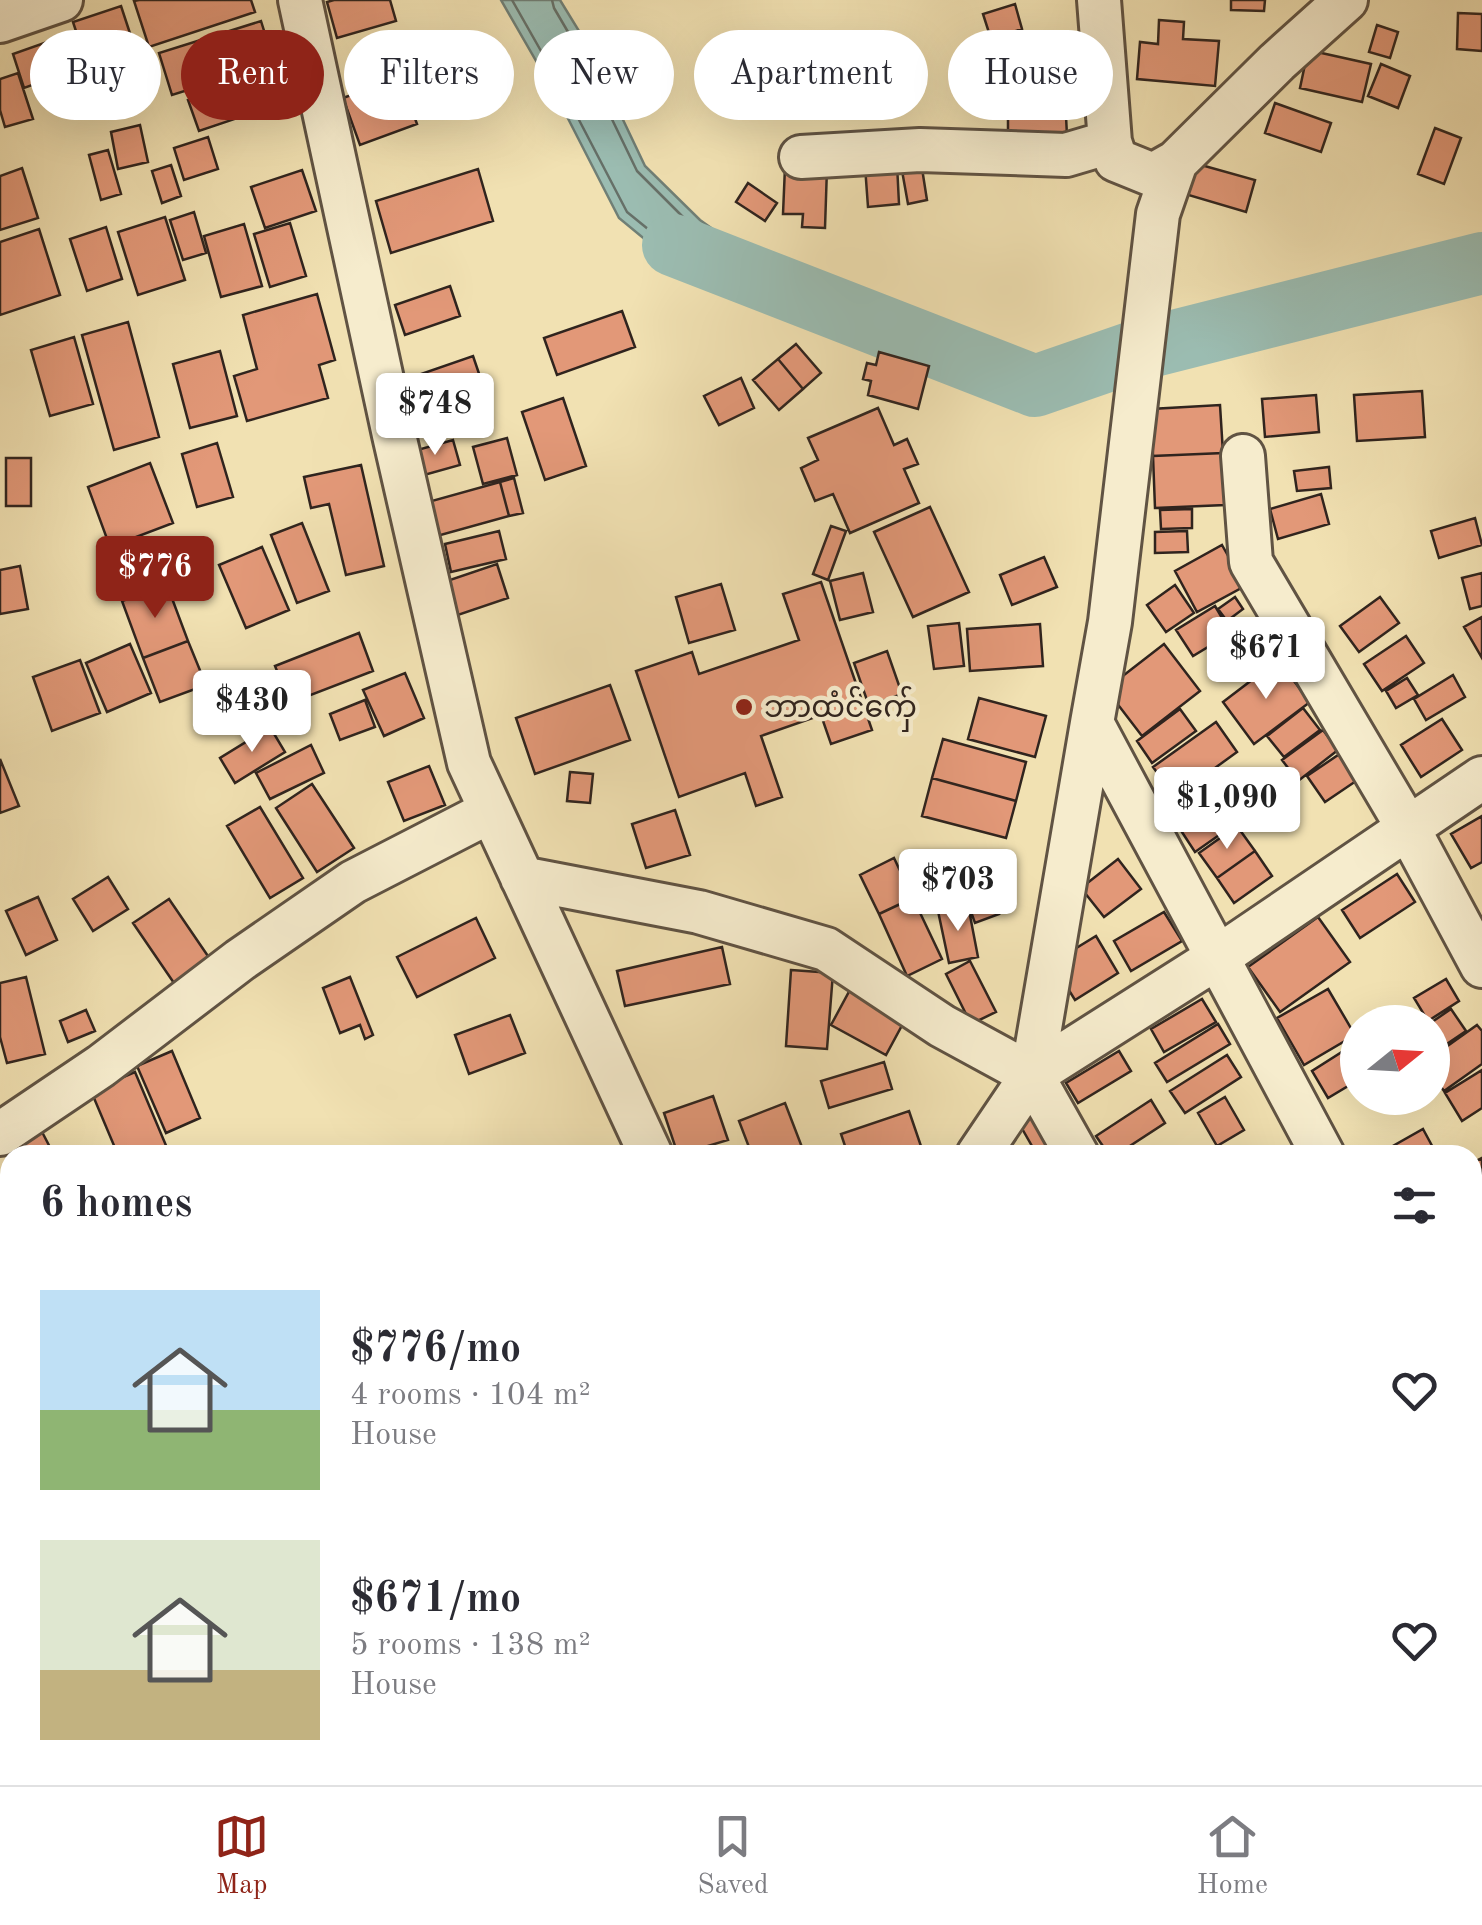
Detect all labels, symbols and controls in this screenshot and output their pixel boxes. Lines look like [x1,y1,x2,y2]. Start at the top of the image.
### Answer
chip: Buy [30,30,161,120]
chip: Rent [181,30,324,120]
chip: Filters [344,30,514,120]
chip: New [534,30,674,120]
chip: Apartment [694,30,928,120]
chip: House [948,30,1113,120]
pin: $748 [376,373,494,458]
text: $748 [398,389,472,421]
pin: $776 [96,536,214,621]
text: $776 [118,552,192,584]
pin: $671 [1207,617,1325,702]
text: $671 [1229,633,1303,665]
pin: $430 [193,670,311,755]
place label: ဘာထံင်ကှ်ေ [764,685,917,732]
text: $430 [215,686,289,718]
marker: ဘာထံင်ကှ်ေ [733,696,755,718]
pin: $1,090 [1146,767,1308,852]
text: $1,090 [1176,783,1278,815]
pin: $703 [899,849,1017,934]
text: $703 [921,865,995,897]
north arrow [1340,1005,1450,1115]
map controls [1340,1005,1450,1115]
icon: filters [1387,1178,1442,1233]
text: 6 homes [40,1184,192,1226]
text: $776/mo [350,1329,521,1371]
icon: home [120,1330,240,1450]
icon: heart [1387,1363,1442,1418]
text: 4 rooms · 104 m² [350,1380,591,1412]
text: House [350,1420,437,1452]
text: $671/mo [350,1579,521,1621]
icon: home [120,1580,240,1700]
icon: heart [1387,1613,1442,1668]
text: 5 rooms · 138 m² [350,1630,591,1662]
text: House [350,1670,437,1702]
tab: Map [214,1809,269,1904]
tab: Saved [697,1809,769,1904]
tab: Home [1197,1809,1268,1904]

